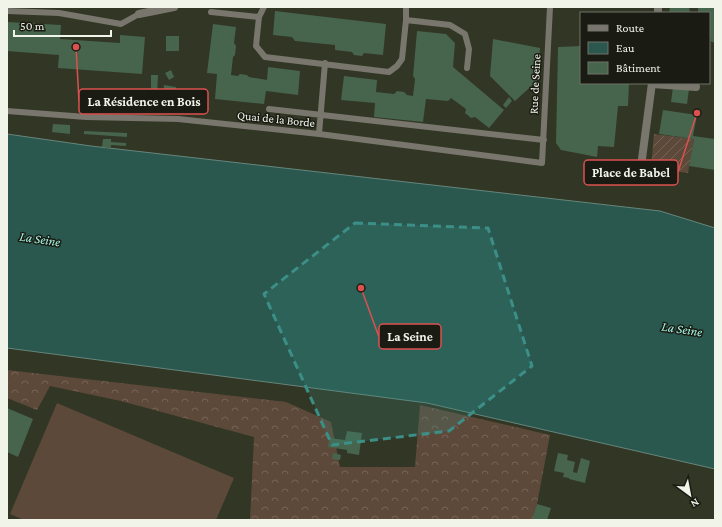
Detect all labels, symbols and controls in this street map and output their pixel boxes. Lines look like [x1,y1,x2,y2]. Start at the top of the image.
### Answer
scale bar [14,12,111,38]
legend [580,12,710,84]
text: 50 m [20,19,45,33]
text: Route [616,21,644,35]
text: Eau [616,41,635,55]
street label: Rue de Seine [526,54,544,114]
text: Bâtiment [616,61,662,75]
callout: La Résidence en Bois [79,89,208,114]
text: La Résidence en Bois [87,94,201,109]
street label: Quai de la Borde [236,108,316,130]
callout: Place de Babel [584,160,678,185]
text: Place de Babel [592,165,670,180]
water label: La Seine [19,229,61,249]
water label: La Seine [661,319,703,339]
callout: La Seine [379,324,441,349]
text: La Seine [387,329,433,344]
north arrow [670,475,710,515]
text: N [689,496,702,511]

